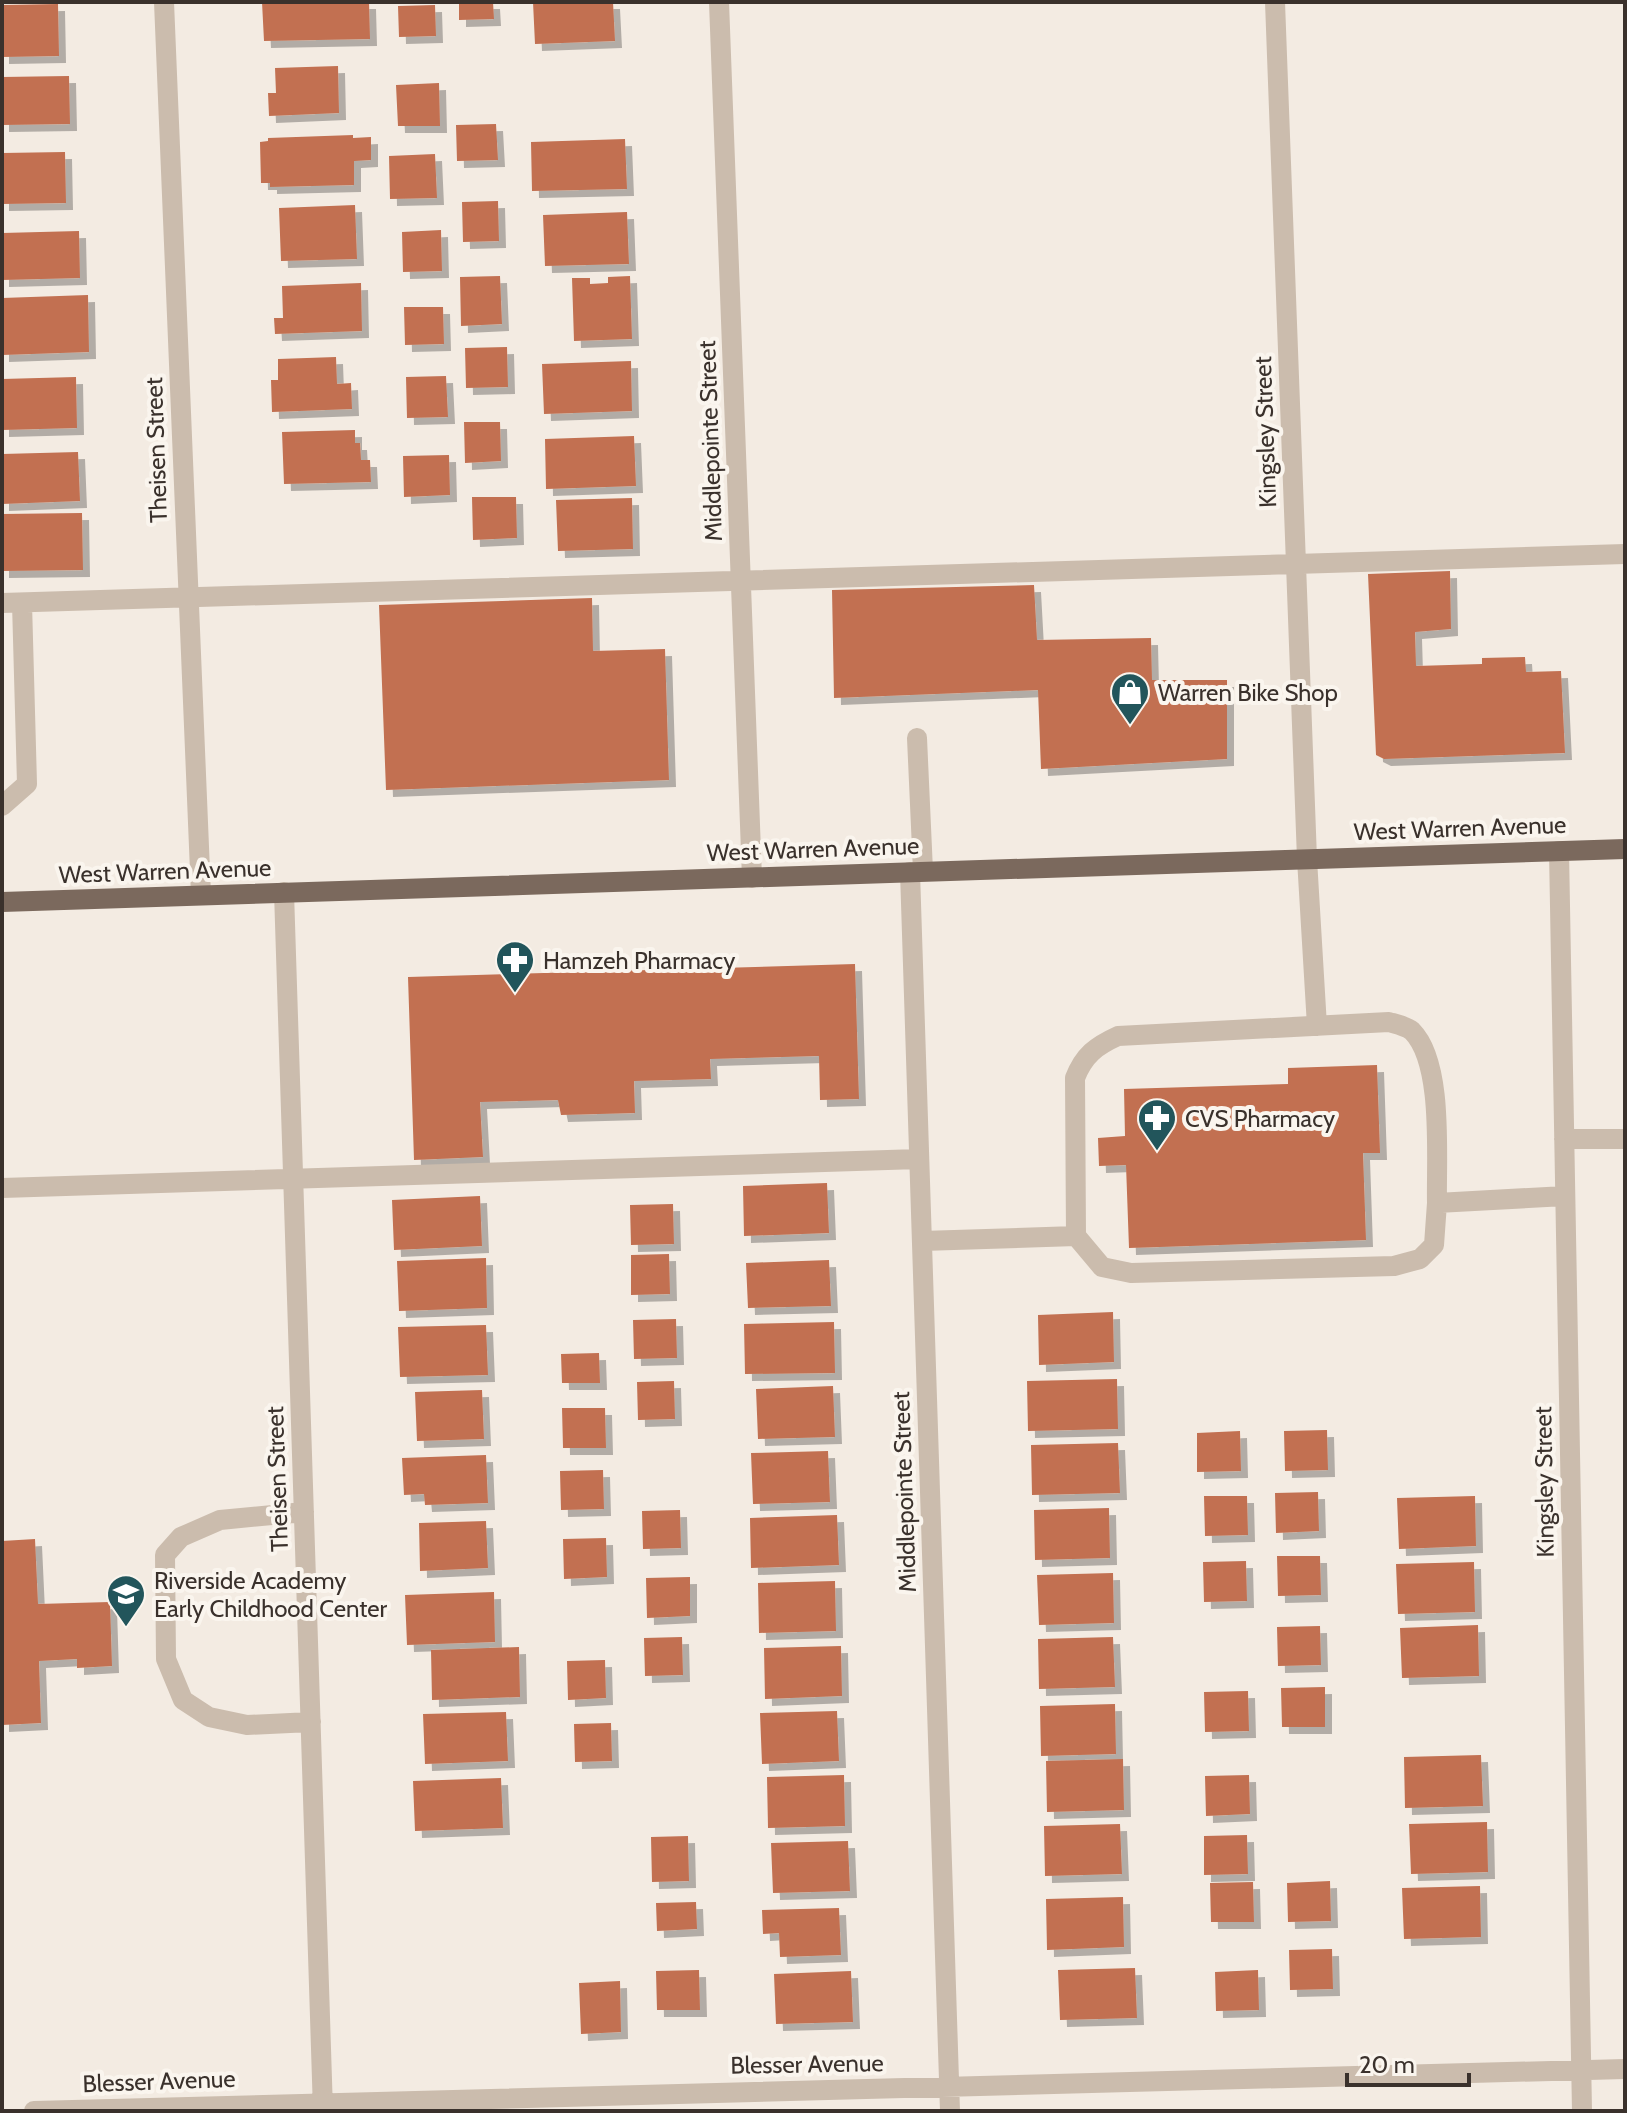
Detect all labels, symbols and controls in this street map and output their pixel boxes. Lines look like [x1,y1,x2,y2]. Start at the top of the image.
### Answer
street label: Middlepointe Street [692,340,728,542]
street label: Kingsley Street [1248,356,1282,508]
street label: Theisen Street [139,377,173,523]
shop icon: Warren Bike Shop [1109,671,1151,726]
place label: Warren Bike Shop [1158,678,1338,707]
street label: West Warren Avenue [1353,810,1567,846]
street label: West Warren Avenue [706,831,920,867]
street label: West Warren Avenue [58,853,272,889]
pharmacy icon: Hamzeh Pharmacy [494,939,536,994]
place label: Hamzeh Pharmacy [543,946,735,975]
pharmacy icon: CVS Pharmacy [1136,1097,1178,1152]
place label: CVS Pharmacy [1185,1104,1335,1133]
street label: Middlepointe Street [886,1391,922,1593]
street label: Theisen Street [260,1406,294,1552]
street label: Kingsley Street [1528,1406,1560,1558]
place label: Riverside Academy Early Childhood Center [154,1566,388,1623]
school or university icon: Riverside Academy Early Childhood Center [105,1573,147,1628]
scale bar [1347,2037,1469,2087]
street label: Blesser Avenue [730,2048,884,2080]
text: 20 m [1359,2050,1415,2079]
street label: Blesser Avenue [82,2064,236,2098]

